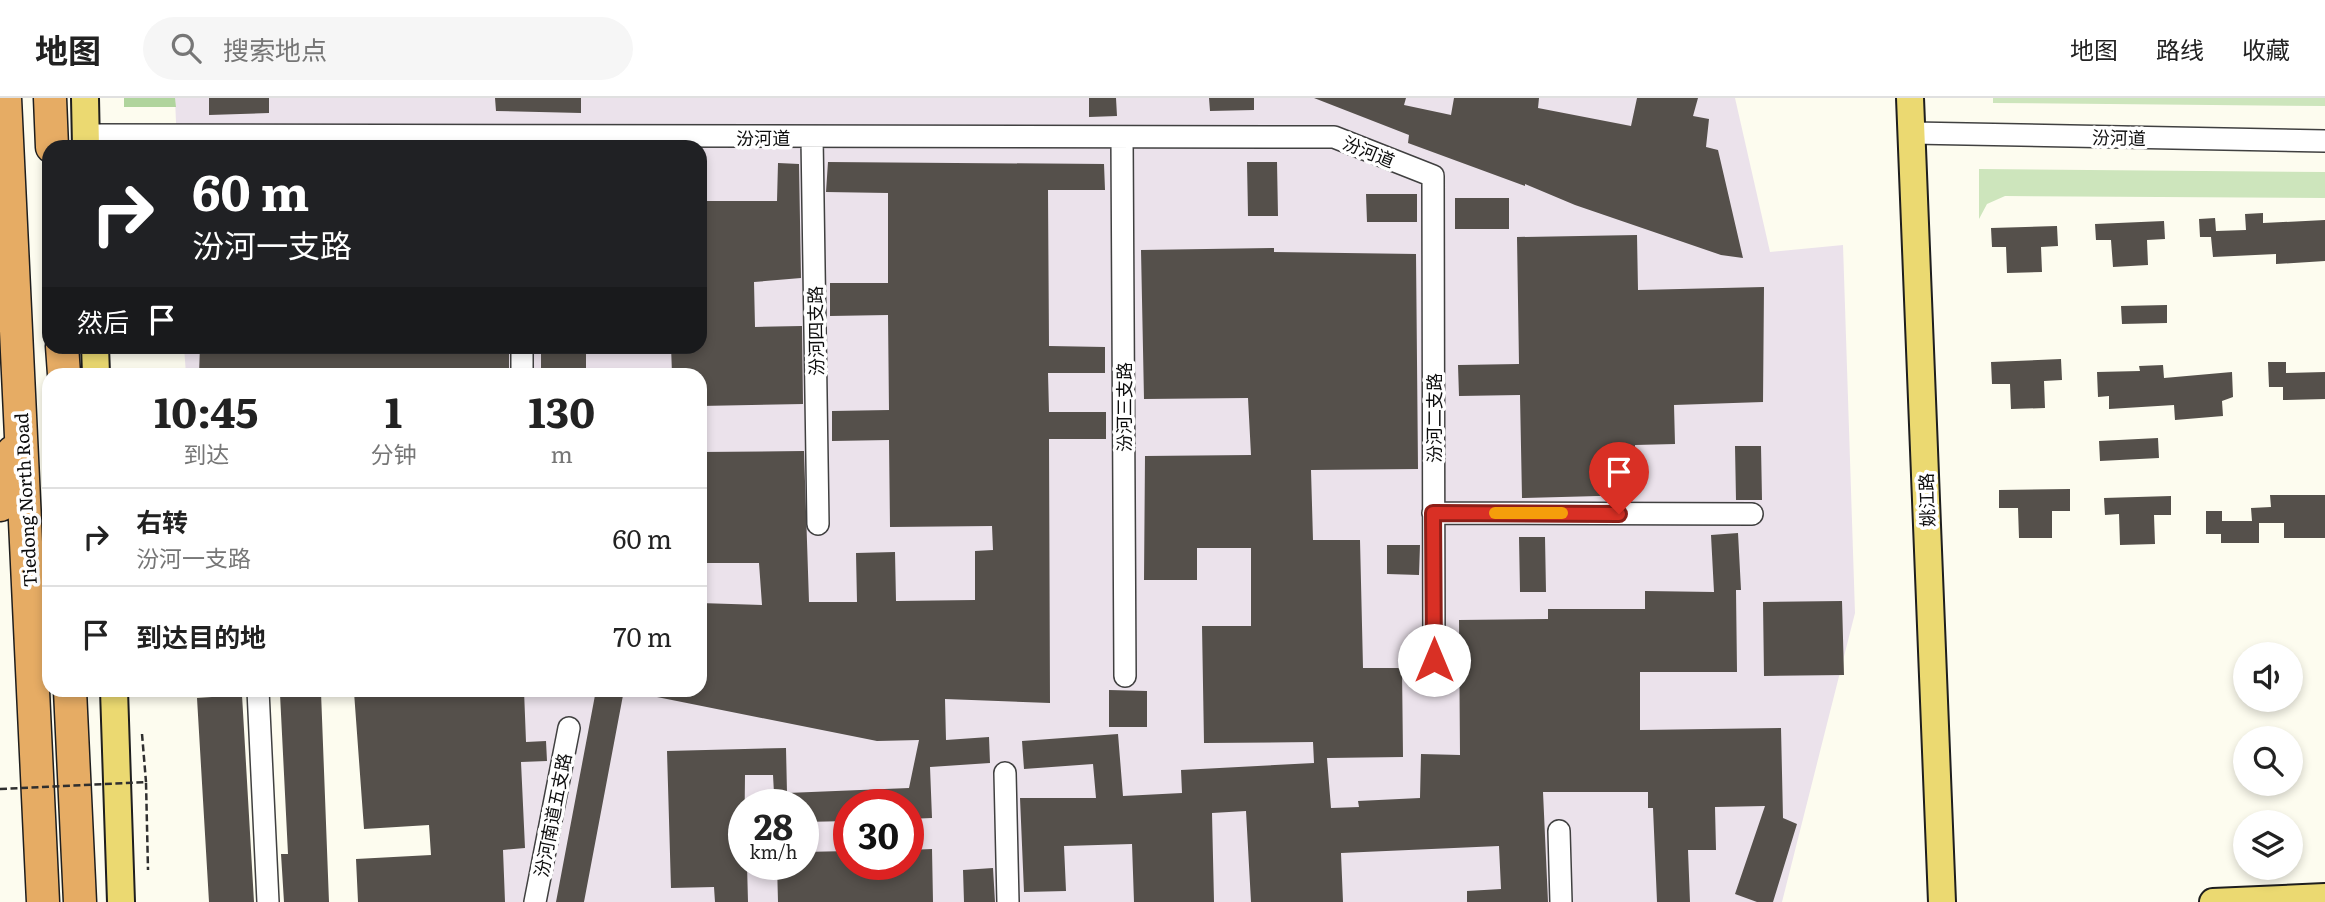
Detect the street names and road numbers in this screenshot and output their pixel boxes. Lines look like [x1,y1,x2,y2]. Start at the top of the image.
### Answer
street label: 汾河道 [2092,123,2146,151]
street label: 汾河道 [736,124,790,151]
street label: 汾河道 [1339,128,1399,174]
street label: 汾河四支路 [801,286,829,376]
street label: 汾河三支路 [1110,362,1137,452]
street label: 汾河二支路 [1420,373,1447,463]
street label: Tiedong North Road [7,412,43,588]
street label: 姚江路 [1912,473,1940,527]
street label: 汾河南道五支路 [527,751,577,879]

